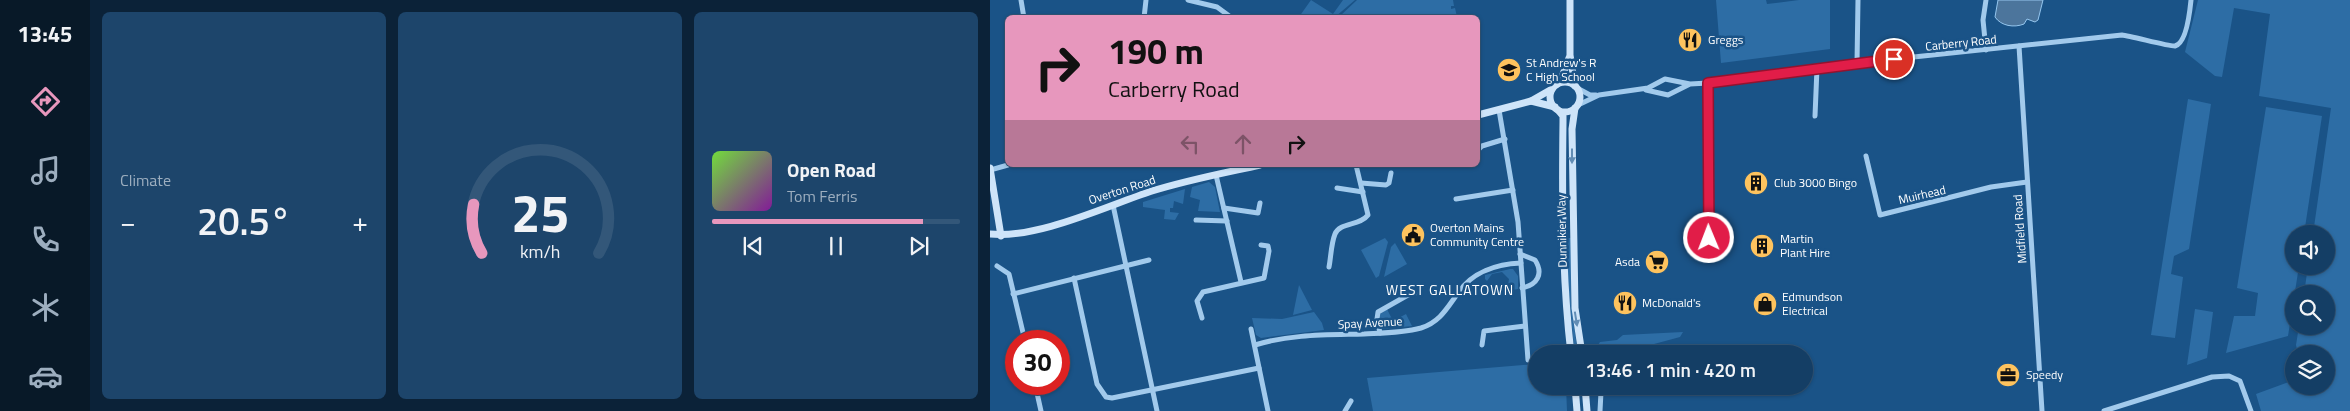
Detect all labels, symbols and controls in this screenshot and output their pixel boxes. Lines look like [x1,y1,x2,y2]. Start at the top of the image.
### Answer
text: 13:45 [18,17,72,51]
text: 190 m [1108,24,1204,78]
restaurant icon: Greggs [1677,27,1703,53]
street label: Carberry Road [1924,29,1998,56]
place label: Greggs [1708,30,1744,49]
icon: right [1025,35,1090,100]
pin [1873,38,1915,80]
icon: arrive [1880,45,1908,73]
place label: St Andrew's R C High School [1526,53,1596,86]
school or university icon: St Andrew's R C High School [1496,57,1522,83]
text: Carberry Road [1108,72,1240,106]
icon: directions [28,84,63,119]
icon: left [1176,130,1204,158]
icon: ahead [1229,130,1257,158]
icon: right [1282,130,1310,158]
one-way arrow [1568,148,1576,164]
icon: music [28,153,63,188]
text: Open Road [787,155,876,184]
text: Climate [120,168,171,192]
street label: Overton Road [1086,170,1158,209]
building icon: Club 3000 Bingo [1743,170,1769,196]
text: 25 [511,173,569,252]
place label: Club 3000 Bingo [1774,173,1857,192]
street label: Muirhead [1896,180,1947,209]
text: Tom Ferris [787,184,858,208]
text: 20.5° [197,192,291,250]
street label: Dunnikier Way [1551,194,1572,268]
street label: Midfield Road [2008,194,2031,264]
text: − [120,200,136,243]
text: + [352,200,368,243]
position arrow [1682,211,1734,263]
place label: Overton Mains Community Centre [1430,218,1524,251]
icon: phone [28,222,63,257]
public building icon: Overton Mains Community Centre [1400,222,1426,248]
map controls [2285,225,2335,395]
button: sound [2285,225,2335,275]
place label: Martin Plant Hire [1780,229,1830,262]
icon: previous [739,232,767,260]
icon: pause [822,232,850,260]
icon: next [905,232,933,260]
building icon: Martin Plant Hire [1749,233,1775,259]
text: km/h [520,238,560,265]
supermarket icon: Asda [1644,249,1670,275]
place label: Asda [1615,252,1640,271]
district label: WEST GALLATOWN [1386,279,1514,300]
button: search [2285,285,2335,335]
place label: Edmundson Electrical [1782,287,1842,320]
icon: climate [28,290,63,325]
restaurant icon: McDonald's [1612,290,1638,316]
shop icon: Edmundson Electrical [1752,291,1778,317]
place label: McDonald's [1642,293,1701,312]
street label: Spay Avenue [1337,311,1403,334]
one-way arrow [1573,311,1581,327]
speed limit sign: 30 [1005,330,1070,395]
button: layers [2285,345,2335,395]
text: 13:46 · 1 min · 420 m [1585,355,1756,384]
icon: car [28,359,63,394]
office icon: Speedy [1995,362,2021,388]
place label: Speedy [2026,365,2063,384]

